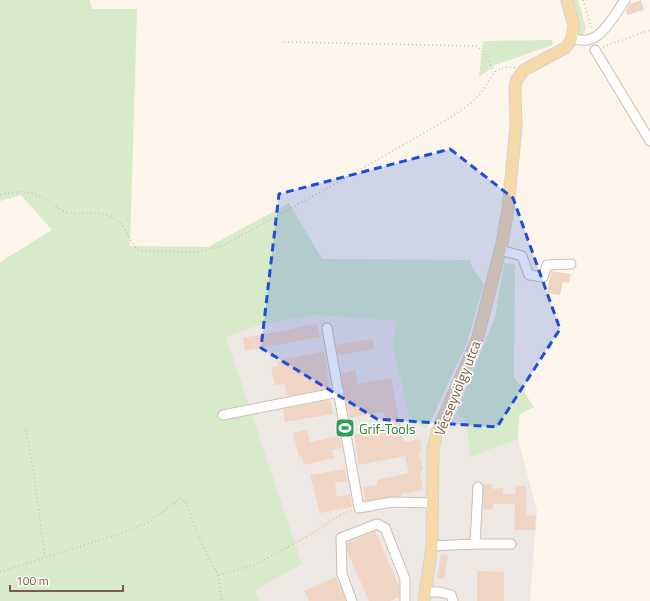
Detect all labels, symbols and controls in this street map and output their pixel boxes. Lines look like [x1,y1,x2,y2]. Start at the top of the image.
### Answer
street label: Vécseyvölgy utca [428,337,486,439]
sports icon: Grif-Tools [334,417,356,439]
place label: Grif-Tools [359,418,415,439]
scale bar [10,567,123,593]
text: 100 m [16,571,49,590]

